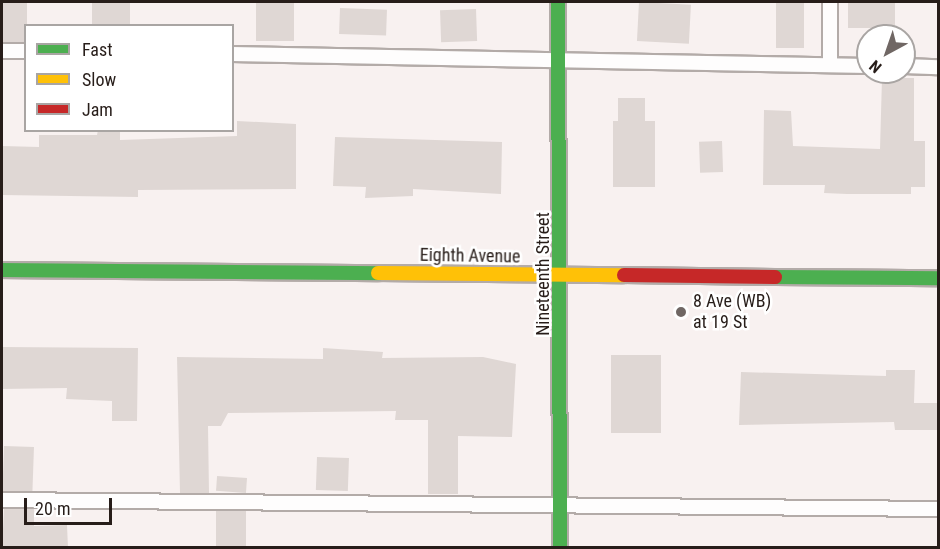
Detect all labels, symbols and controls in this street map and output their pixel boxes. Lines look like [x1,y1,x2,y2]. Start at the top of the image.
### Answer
legend [24,24,234,132]
north arrow [856,24,916,84]
text: Fast [82,39,113,60]
text: N [866,56,885,77]
text: Slow [82,69,116,90]
text: Jam [82,99,113,120]
street label: Nineteenth Street [532,212,554,336]
street label: Eighth Avenue [420,244,520,268]
place label: 8 Ave (WB) at 19 St [693,291,771,334]
marker: 8 Ave (WB) at 19 St [674,305,688,319]
scale bar [27,486,116,524]
text: 20 m [35,498,70,519]

